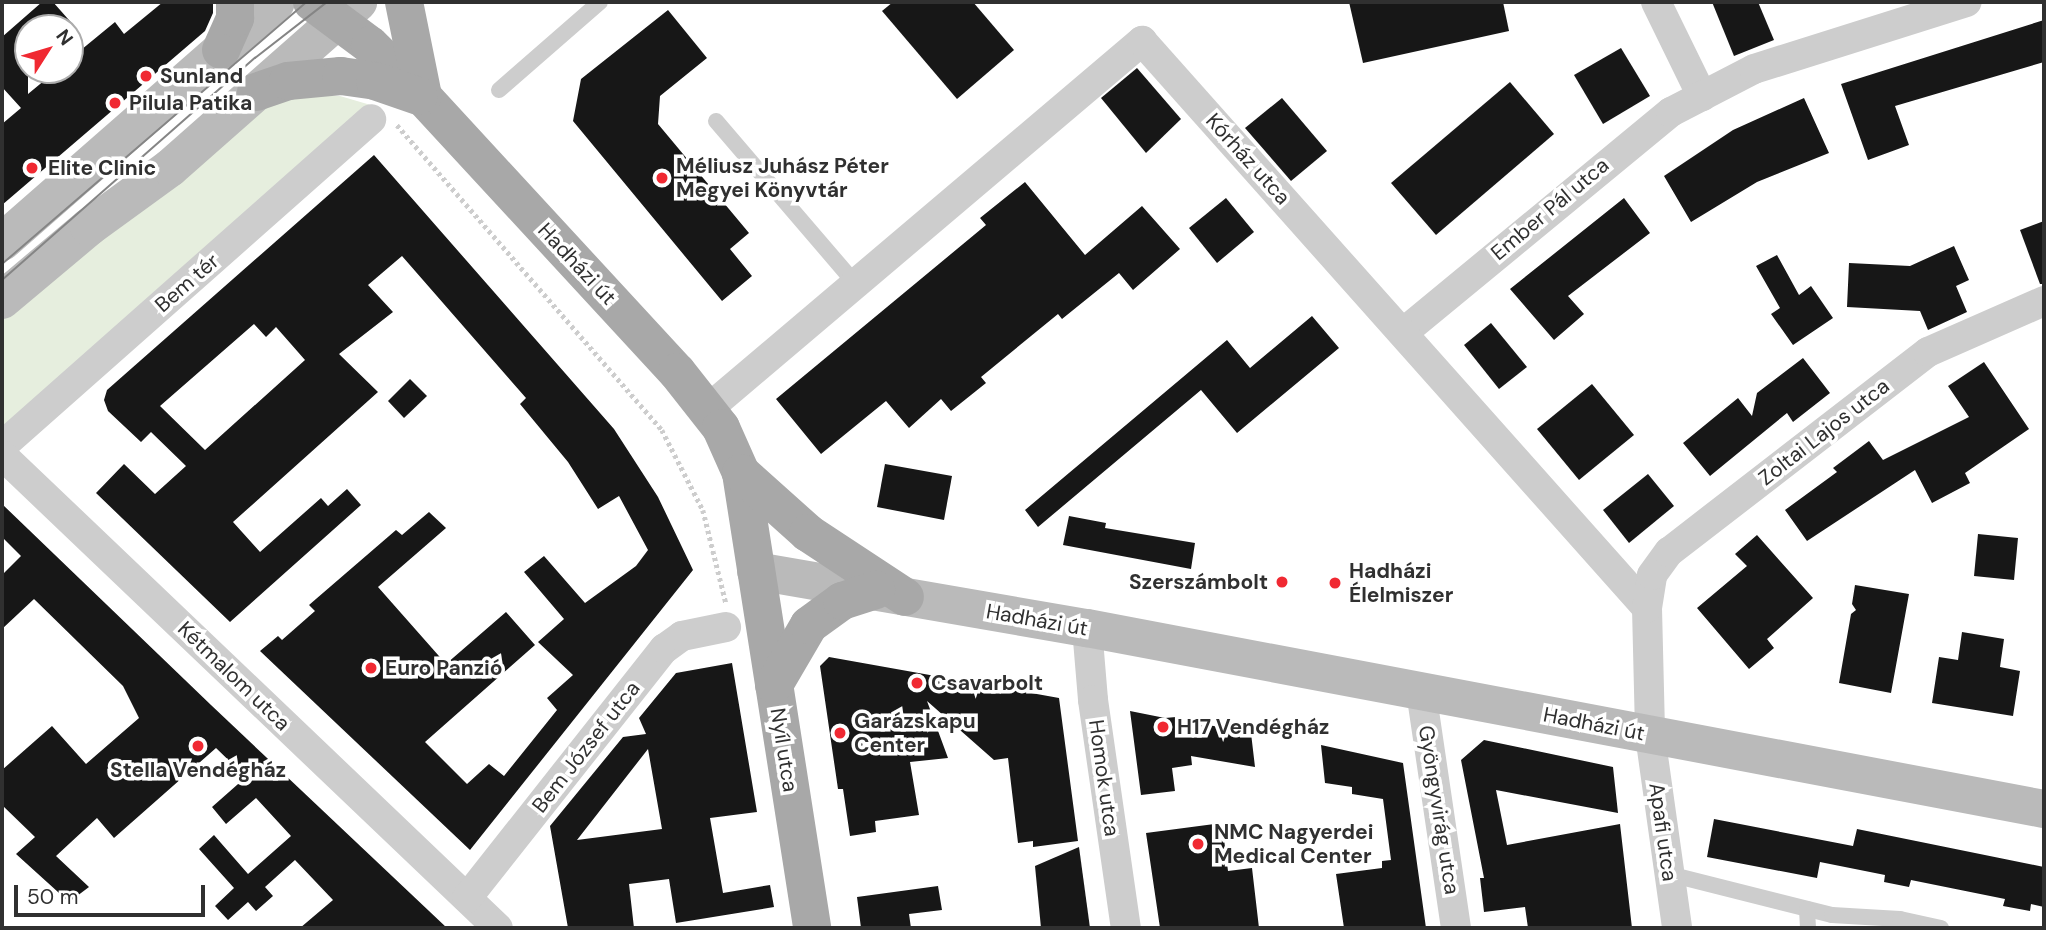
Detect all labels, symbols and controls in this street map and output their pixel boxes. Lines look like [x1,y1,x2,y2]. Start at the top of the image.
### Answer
north arrow [14,14,84,84]
text: N [50,24,79,50]
place label: Sunland [160,63,243,89]
marker: Sunland [138,68,154,84]
place label: Pilula Patika [129,90,252,116]
marker: Pilula Patika [107,95,123,111]
street label: Kórház utca [1201,108,1295,210]
street label: Ember Pál utca [1486,152,1614,266]
place label: Méliusz Juhász Péter Megyei Könyvtár [676,153,889,203]
place label: Elite Clinic [48,155,156,181]
marker: Elite Clinic [22,158,42,178]
marker: Méliusz Juhász Péter Megyei Könyvtár [654,170,670,186]
street label: Hadházi út [533,218,621,310]
street label: Bem tér [150,248,224,318]
street label: Zoltai Lajos utca [1754,373,1894,491]
place label: Hadházi Élelmiszer [1349,558,1453,608]
place label: Szerszámbolt [1129,569,1268,595]
marker: Szerszámbolt [1274,574,1290,590]
marker: Hadházi Élelmiszer [1327,575,1343,591]
street label: Hadházi út [984,599,1090,641]
street label: Kétmalom utca [173,616,295,736]
place label: Euro Panzió [385,655,503,681]
marker: Euro Panzió [363,660,379,676]
place label: Csavarbolt [931,670,1043,696]
marker: Csavarbolt [909,675,925,691]
street label: Bem József utca [527,676,645,818]
street label: Hadházi út [1541,702,1647,746]
street label: Nyíl utca [765,706,803,794]
place label: Garázskapu Center [854,708,976,758]
place label: H17 Vendégház [1177,714,1329,740]
street label: Homok utca [1083,718,1125,838]
marker: H17 Vendégház [1155,719,1171,735]
street label: Gyöngyvirág utca [1413,724,1465,896]
marker: Garázskapu Center [832,725,848,741]
marker: Stella Vendégház [190,738,206,754]
place label: Stella Vendégház [110,757,286,783]
street label: Apafi utca [1644,781,1682,883]
place label: NMC Nagyerdei Medical Center [1214,819,1373,869]
marker: NMC Nagyerdei Medical Center [1188,834,1208,854]
scale bar [18,870,208,914]
text: 50 m [27,883,78,911]

